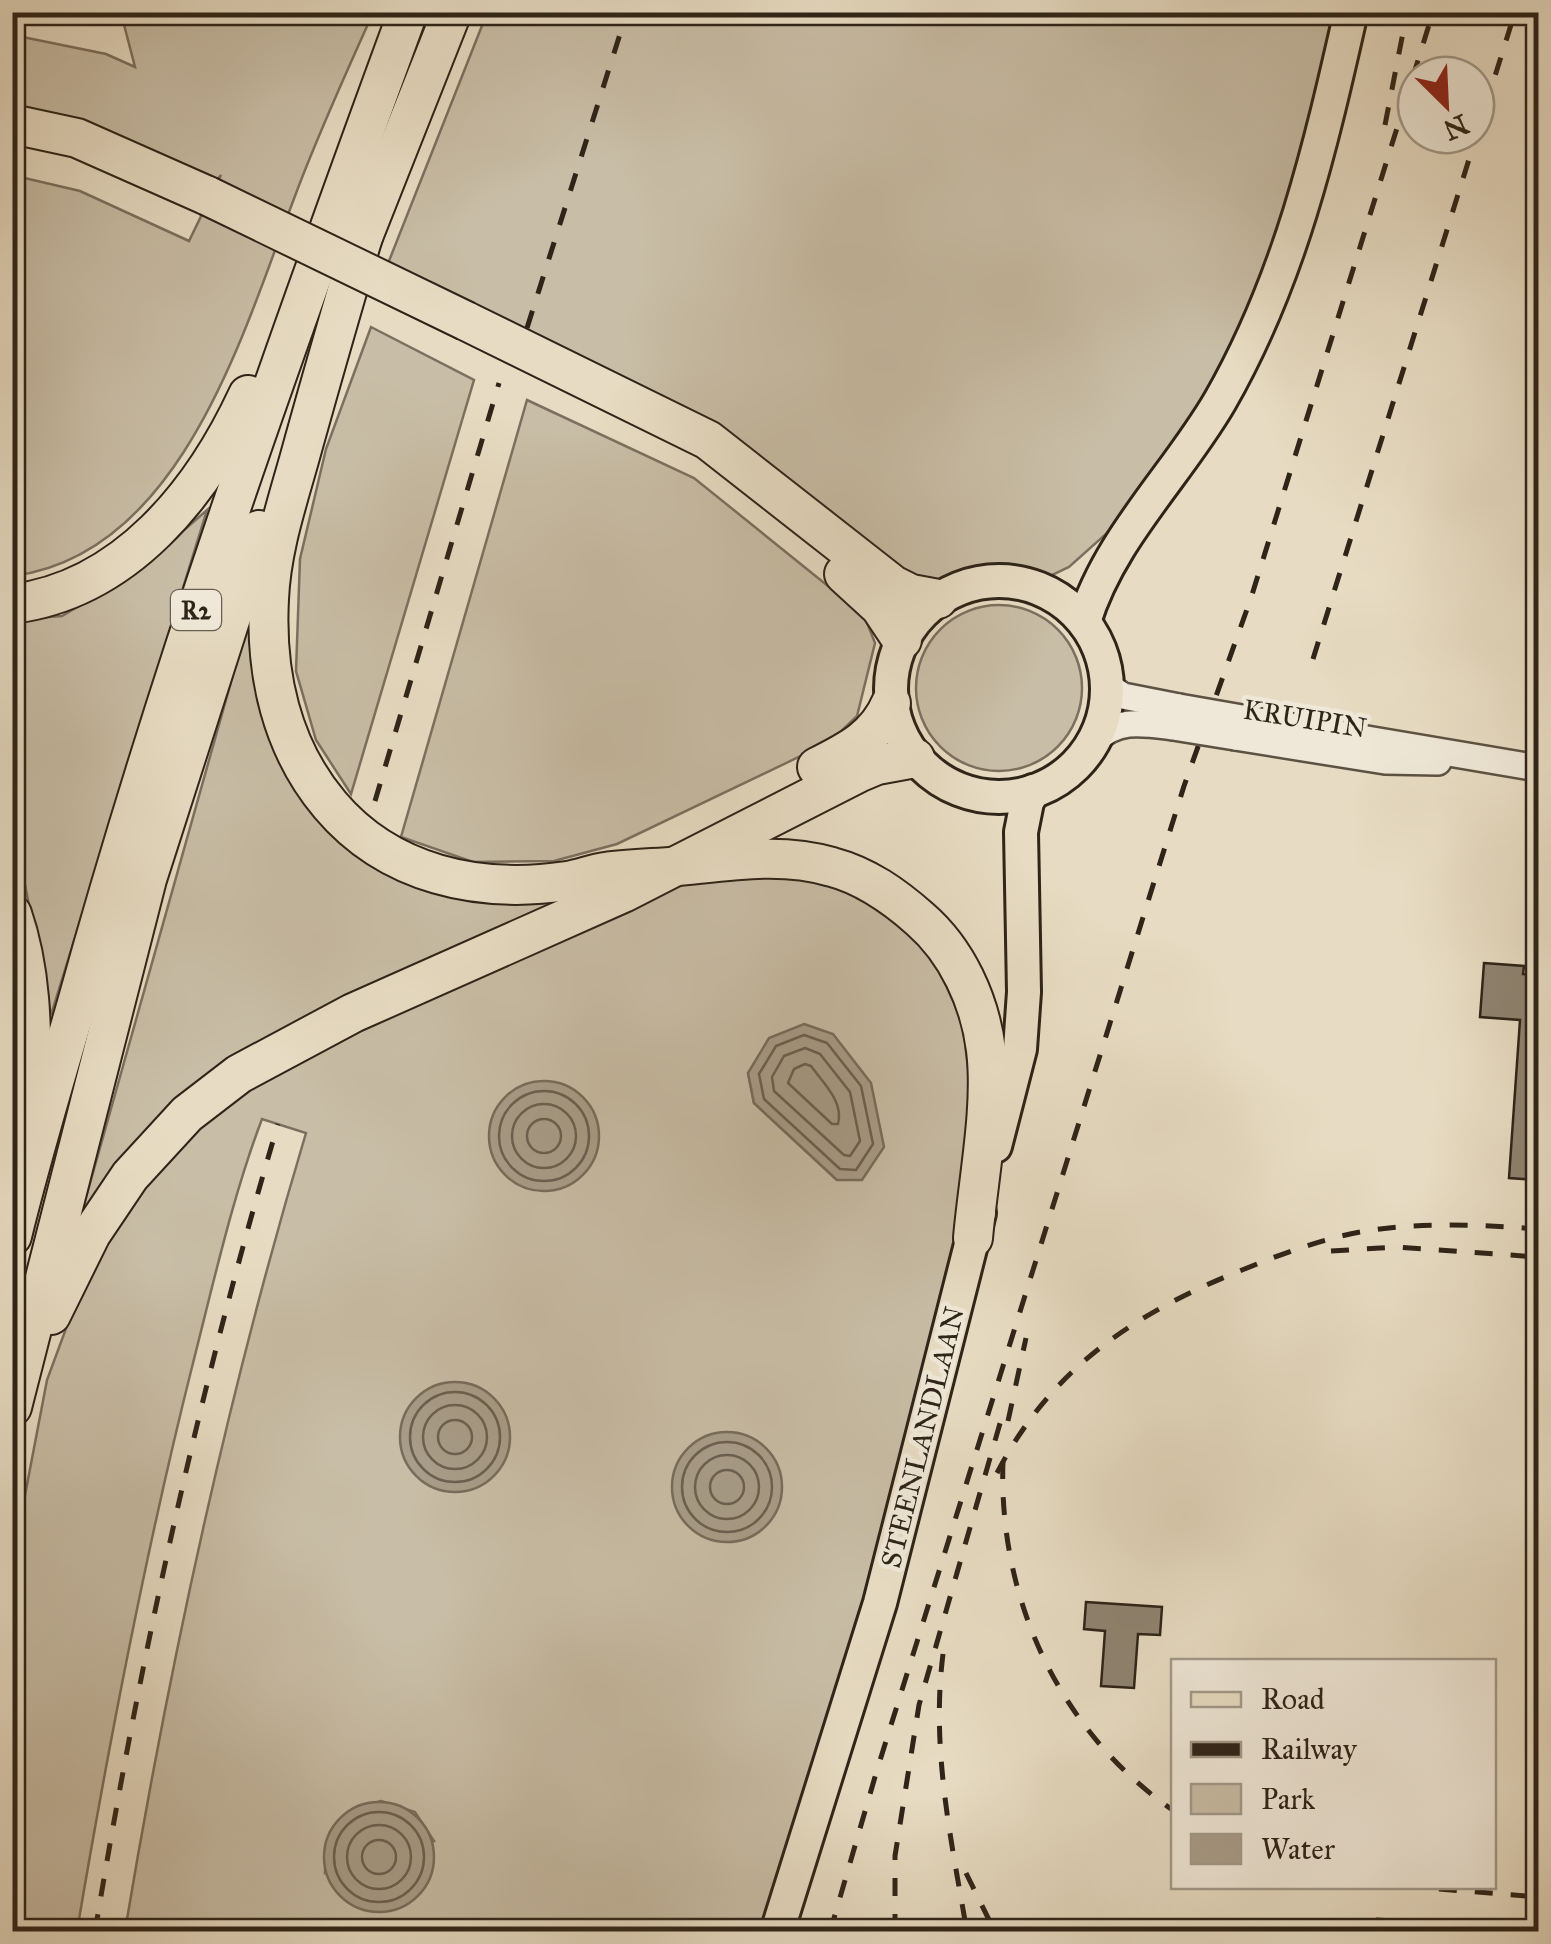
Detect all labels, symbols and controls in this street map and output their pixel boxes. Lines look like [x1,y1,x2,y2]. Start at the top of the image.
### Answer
north arrow [1396,55,1496,155]
text: N [1438,107,1474,148]
road number: R2 [171,590,221,630]
street label: KRUIPIN [1241,691,1369,746]
street label: STEENLANDLAAN [873,1303,972,1571]
legend [1171,1659,1496,1889]
text: Road [1261,1681,1325,1717]
text: Railway [1261,1731,1358,1767]
text: Park [1261,1781,1315,1817]
text: Water [1261,1831,1336,1867]

